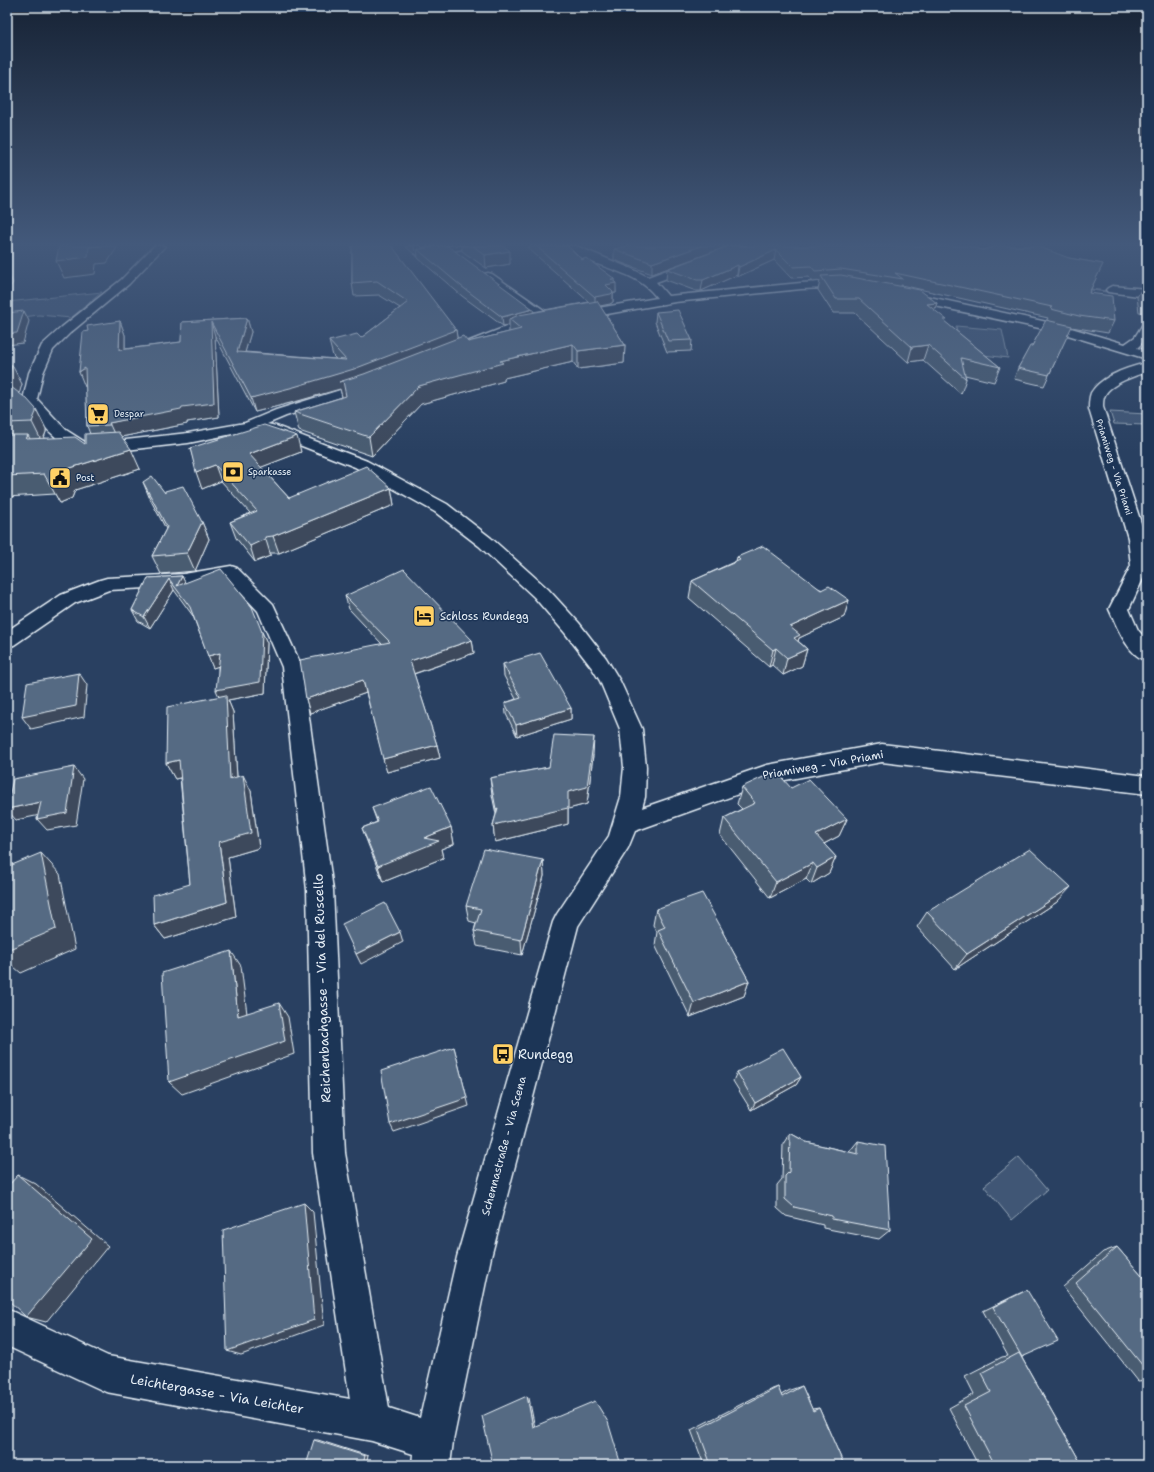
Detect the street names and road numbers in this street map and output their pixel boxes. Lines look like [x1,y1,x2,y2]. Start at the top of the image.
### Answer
street label: Priamiweg - Via Priami [1093,417,1135,517]
street label: Priamiweg - Via Priami [761,747,885,783]
street label: Reichenbachgasse - Via del Ruscello [310,873,334,1103]
street label: Schennastraße - Via Scena [478,1074,530,1217]
street label: Leichtergasse - Via Leichter [129,1370,305,1418]

